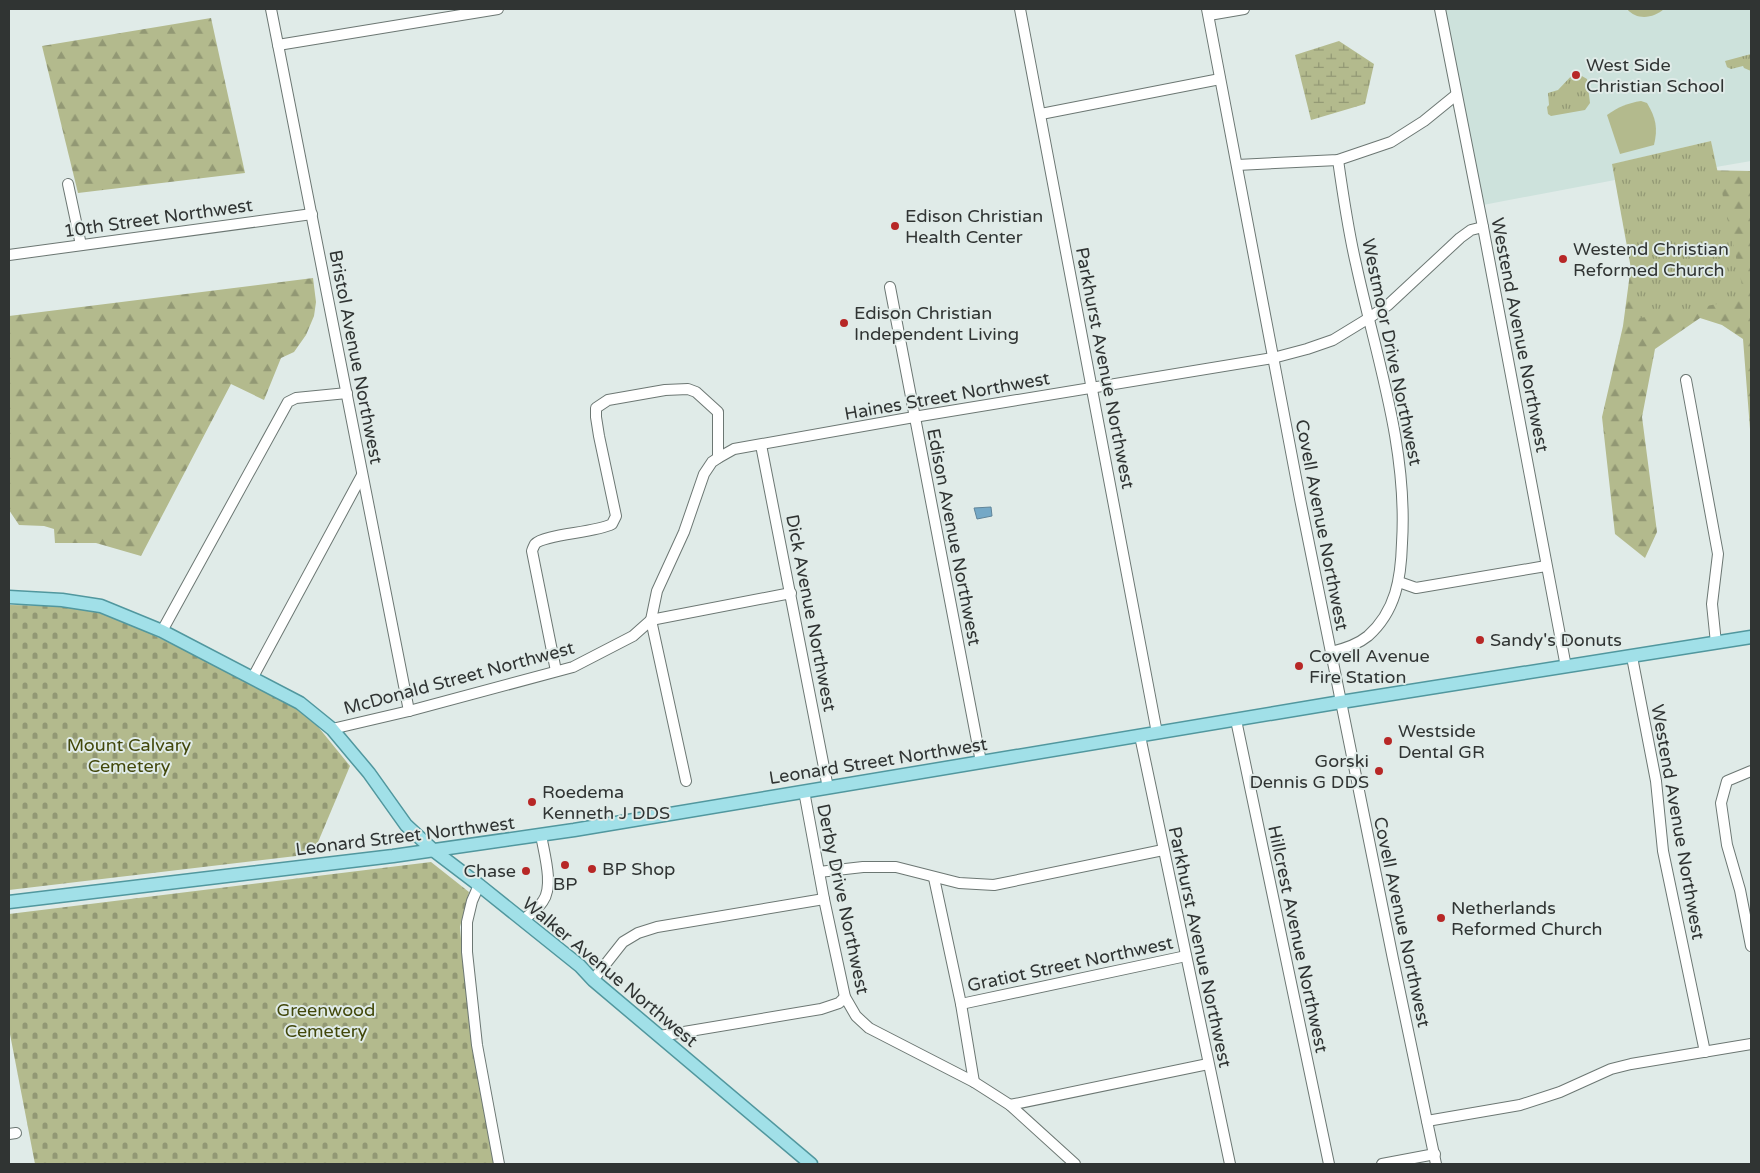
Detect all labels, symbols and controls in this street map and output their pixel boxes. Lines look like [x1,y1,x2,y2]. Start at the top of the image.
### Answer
place label: West Side Christian School [1586,54,1725,97]
marker: West Side Christian School [1570,69,1582,81]
street label: 10th Street Northwest [62,194,254,242]
place label: Edison Christian Health Center [905,205,1043,248]
street label: Westend Avenue Northwest [1486,216,1554,454]
marker: Edison Christian Health Center [889,220,901,232]
street label: Westmoor Drive Northwest [1357,236,1427,468]
place label: Westend Christian Reformed Church [1573,238,1729,281]
street label: Parkhurst Avenue Northwest [1071,245,1139,491]
street label: Bristol Avenue Northwest [324,248,388,466]
marker: Westend Christian Reformed Church [1557,253,1569,265]
place label: Edison Christian Independent Living [854,302,1019,345]
marker: Edison Christian Independent Living [838,317,850,329]
street label: Haines Street Northwest [843,367,1052,425]
street label: Covell Avenue Northwest [1291,417,1353,633]
street label: Edison Avenue Northwest [922,426,986,648]
street label: Dick Avenue Northwest [781,513,841,714]
place label: Sandy's Donuts [1490,629,1622,651]
marker: Sandy's Donuts [1474,634,1486,646]
street label: McDonald Street Northwest [341,637,577,719]
place label: Covell Avenue Fire Station [1309,645,1430,688]
marker: Covell Avenue Fire Station [1293,660,1305,672]
street label: Westend Avenue Northwest [1646,703,1710,942]
place label: Westside Dental GR [1398,720,1485,763]
street label: Leonard Street Northwest [767,733,989,789]
park label: Mount Calvary Cemetery [67,734,192,777]
marker: Westside Dental GR [1382,735,1394,747]
place label: Gorski Dennis G DDS [1249,750,1369,793]
marker: Gorski Dennis G DDS [1373,765,1385,777]
place label: Roedema Kenneth J DDS [542,781,670,824]
marker: Roedema Kenneth J DDS [526,796,538,808]
street label: Derby Drive Northwest [812,802,874,996]
street label: Leonard Street Northwest [294,812,516,860]
street label: Covell Avenue Northwest [1369,815,1435,1029]
street label: Hillcrest Avenue Northwest [1263,823,1333,1055]
street label: Parkhurst Avenue Northwest [1164,824,1236,1070]
place label: BP Shop [602,858,675,880]
marker: BP [559,859,571,871]
place label: Chase [464,860,516,882]
marker: BP Shop [586,863,598,875]
marker: Chase [520,865,532,877]
place label: BP [553,873,577,895]
street label: Walker Avenue Northwest [518,892,702,1052]
place label: Netherlands Reformed Church [1451,897,1603,940]
marker: Netherlands Reformed Church [1435,912,1447,924]
street label: Gratiot Street Northwest [965,931,1175,997]
park label: Greenwood Cemetery [277,999,375,1042]

